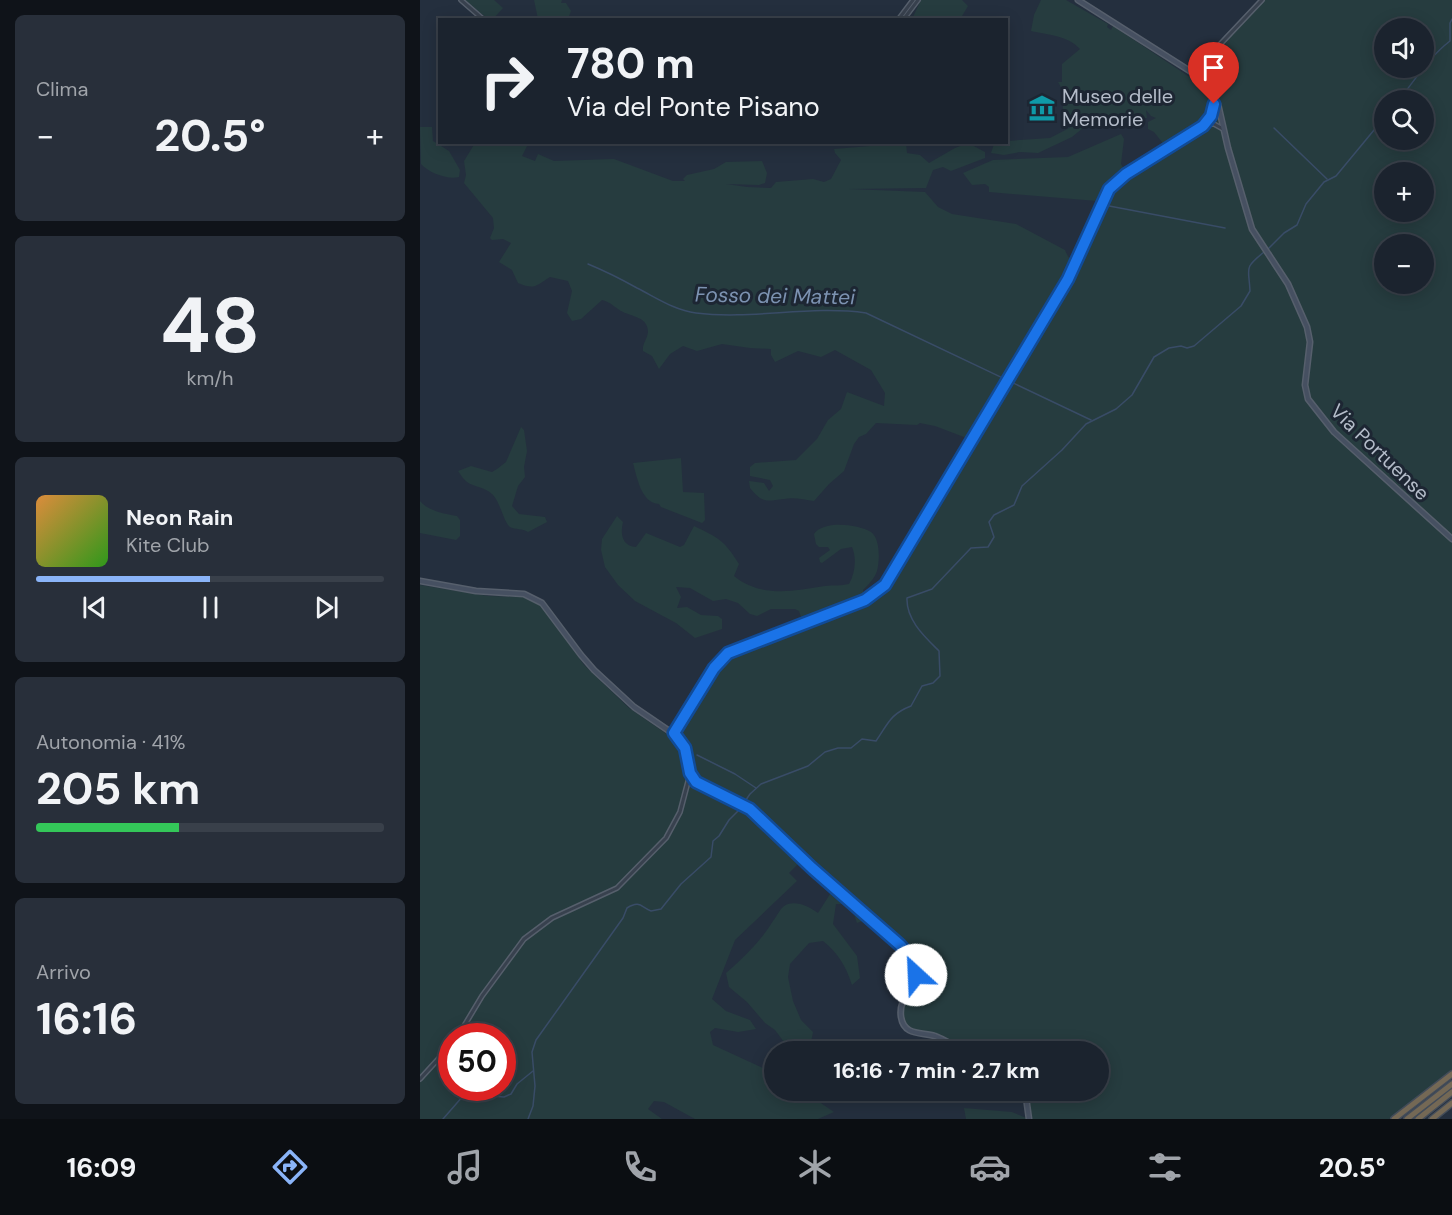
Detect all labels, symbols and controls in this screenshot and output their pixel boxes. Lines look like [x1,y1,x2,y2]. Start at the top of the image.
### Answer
map controls [1374,18,1434,294]
button: sound [1374,18,1434,78]
text: 780 m [567,36,695,91]
icon: right [468,42,546,120]
pin [1188,42,1239,104]
icon: arrive [1197,51,1230,84]
text: Clima [36,76,88,102]
place label: Museo delle Memorie [1062,83,1173,132]
text: Via del Ponte Pisano [567,89,820,124]
button: search [1374,90,1434,150]
museum icon: Museo delle Memorie [1027,93,1057,123]
text: 20.5° [154,106,266,165]
text: − [36,114,54,157]
text: + [366,114,384,157]
button: + [1374,162,1434,222]
button: − [1374,234,1434,294]
text: 48 [160,275,260,376]
water label: Fosso dei Mattei [695,281,856,311]
text: km/h [186,365,234,391]
street label: Via Portuense [1325,398,1435,506]
text: Neon Rain [126,503,233,532]
text: Kite Club [126,532,210,558]
icon: previous [78,591,111,624]
icon: pause [194,591,227,624]
icon: next [310,591,343,624]
text: Autonomia · 41% [36,729,185,755]
text: 205 km [36,759,200,818]
position arrow [884,943,948,1007]
text: Arrivo [36,959,91,985]
text: 16:16 [36,989,137,1048]
speed limit sign: 50 [438,1023,516,1101]
text: 16:16 · 7 min · 2.7 km [833,1056,1040,1085]
icon: directions [269,1146,311,1188]
icon: music [444,1146,486,1188]
icon: phone [619,1146,661,1188]
icon: climate [794,1146,836,1188]
icon: car [969,1146,1011,1188]
icon: filters [1144,1146,1186,1188]
text: 16:09 [66,1150,136,1185]
text: 20.5° [1319,1150,1385,1185]

